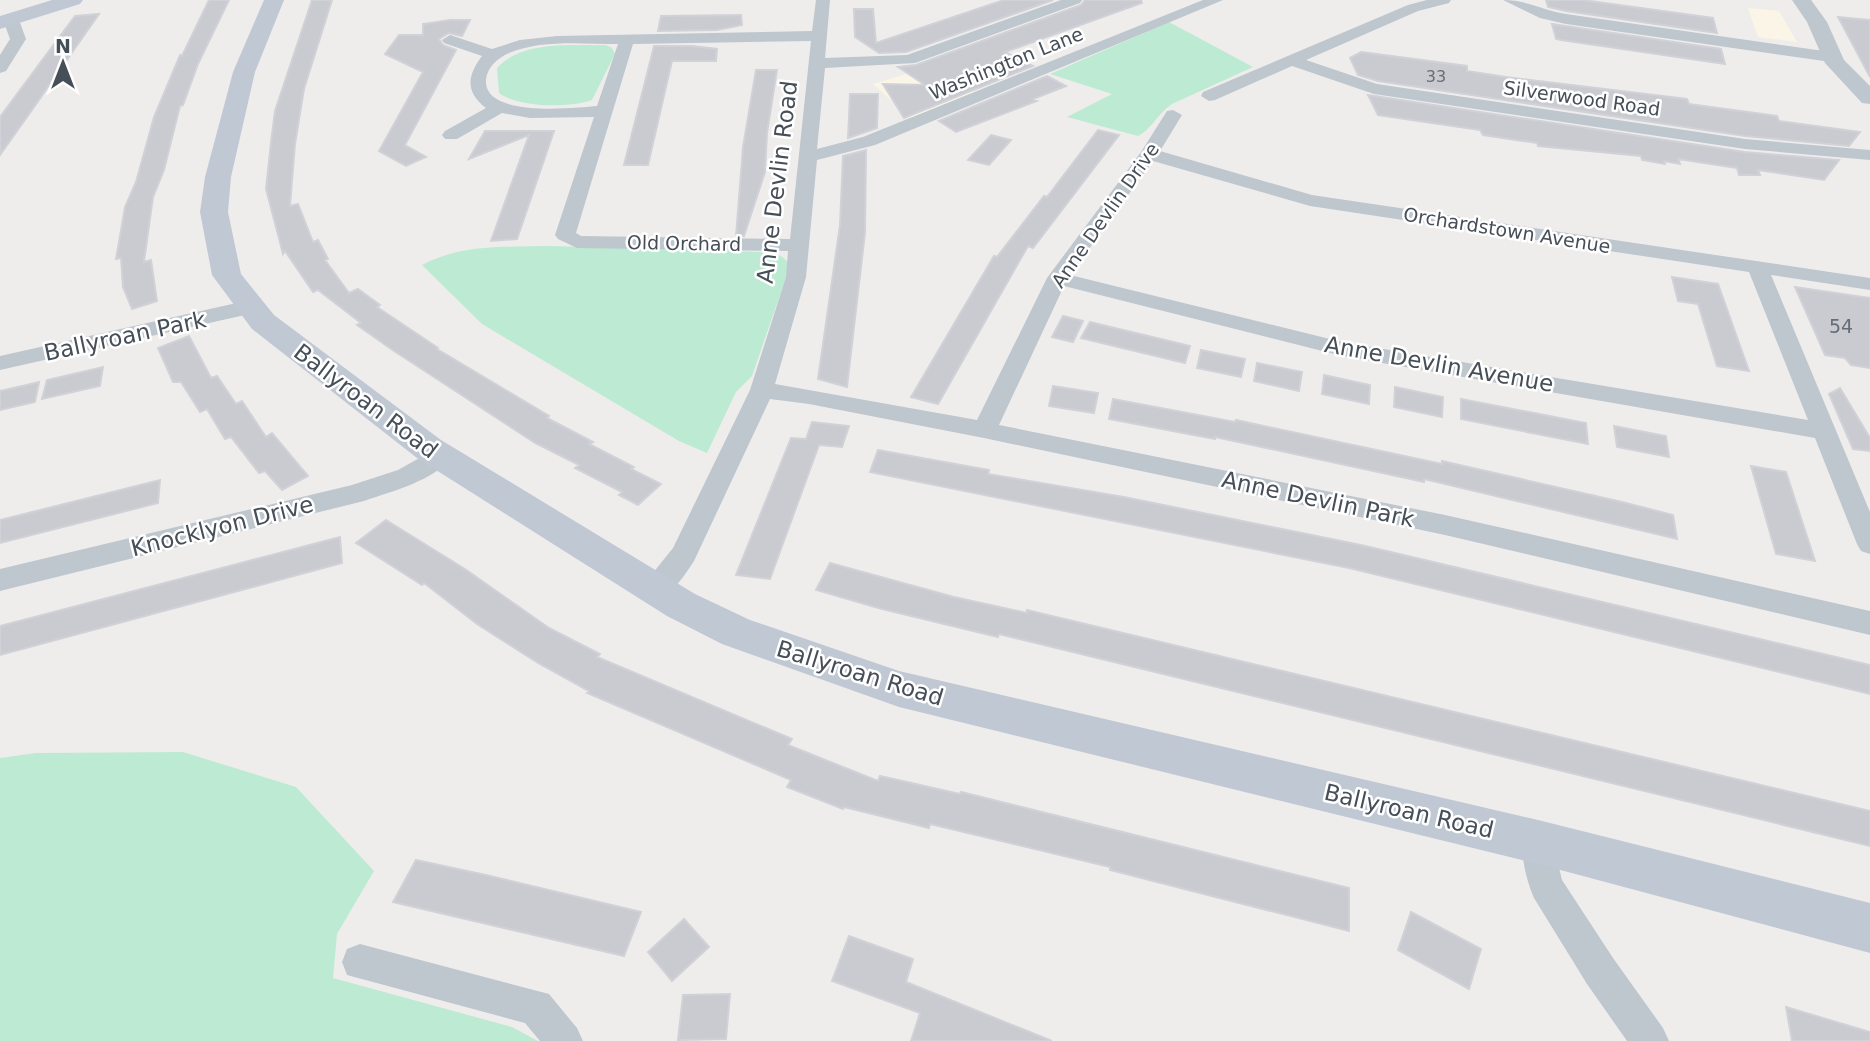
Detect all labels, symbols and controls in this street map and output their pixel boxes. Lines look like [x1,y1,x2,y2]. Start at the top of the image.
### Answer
street label: Washington Lane [926,22,1086,104]
north arrow [28,28,98,98]
text: N [55,35,71,57]
house number: 33 [1426,67,1446,86]
street label: Silverwood Road [1502,76,1662,120]
street label: Anne Devlin Road [752,79,802,285]
street label: Anne Devlin Drive [1047,138,1163,292]
street label: Orchardstown Avenue [1402,203,1612,257]
street label: Old Orchard [627,231,741,255]
street label: Ballyroan Park [42,306,209,366]
house number: 54 [1829,315,1853,337]
street label: Anne Devlin Avenue [1323,331,1555,397]
street label: Ballyroan Road [289,339,443,463]
street label: Anne Devlin Park [1219,466,1417,532]
street label: Knocklyon Drive [128,491,316,561]
street label: Ballyroan Road [773,635,947,711]
street label: Ballyroan Road [1322,779,1496,843]

